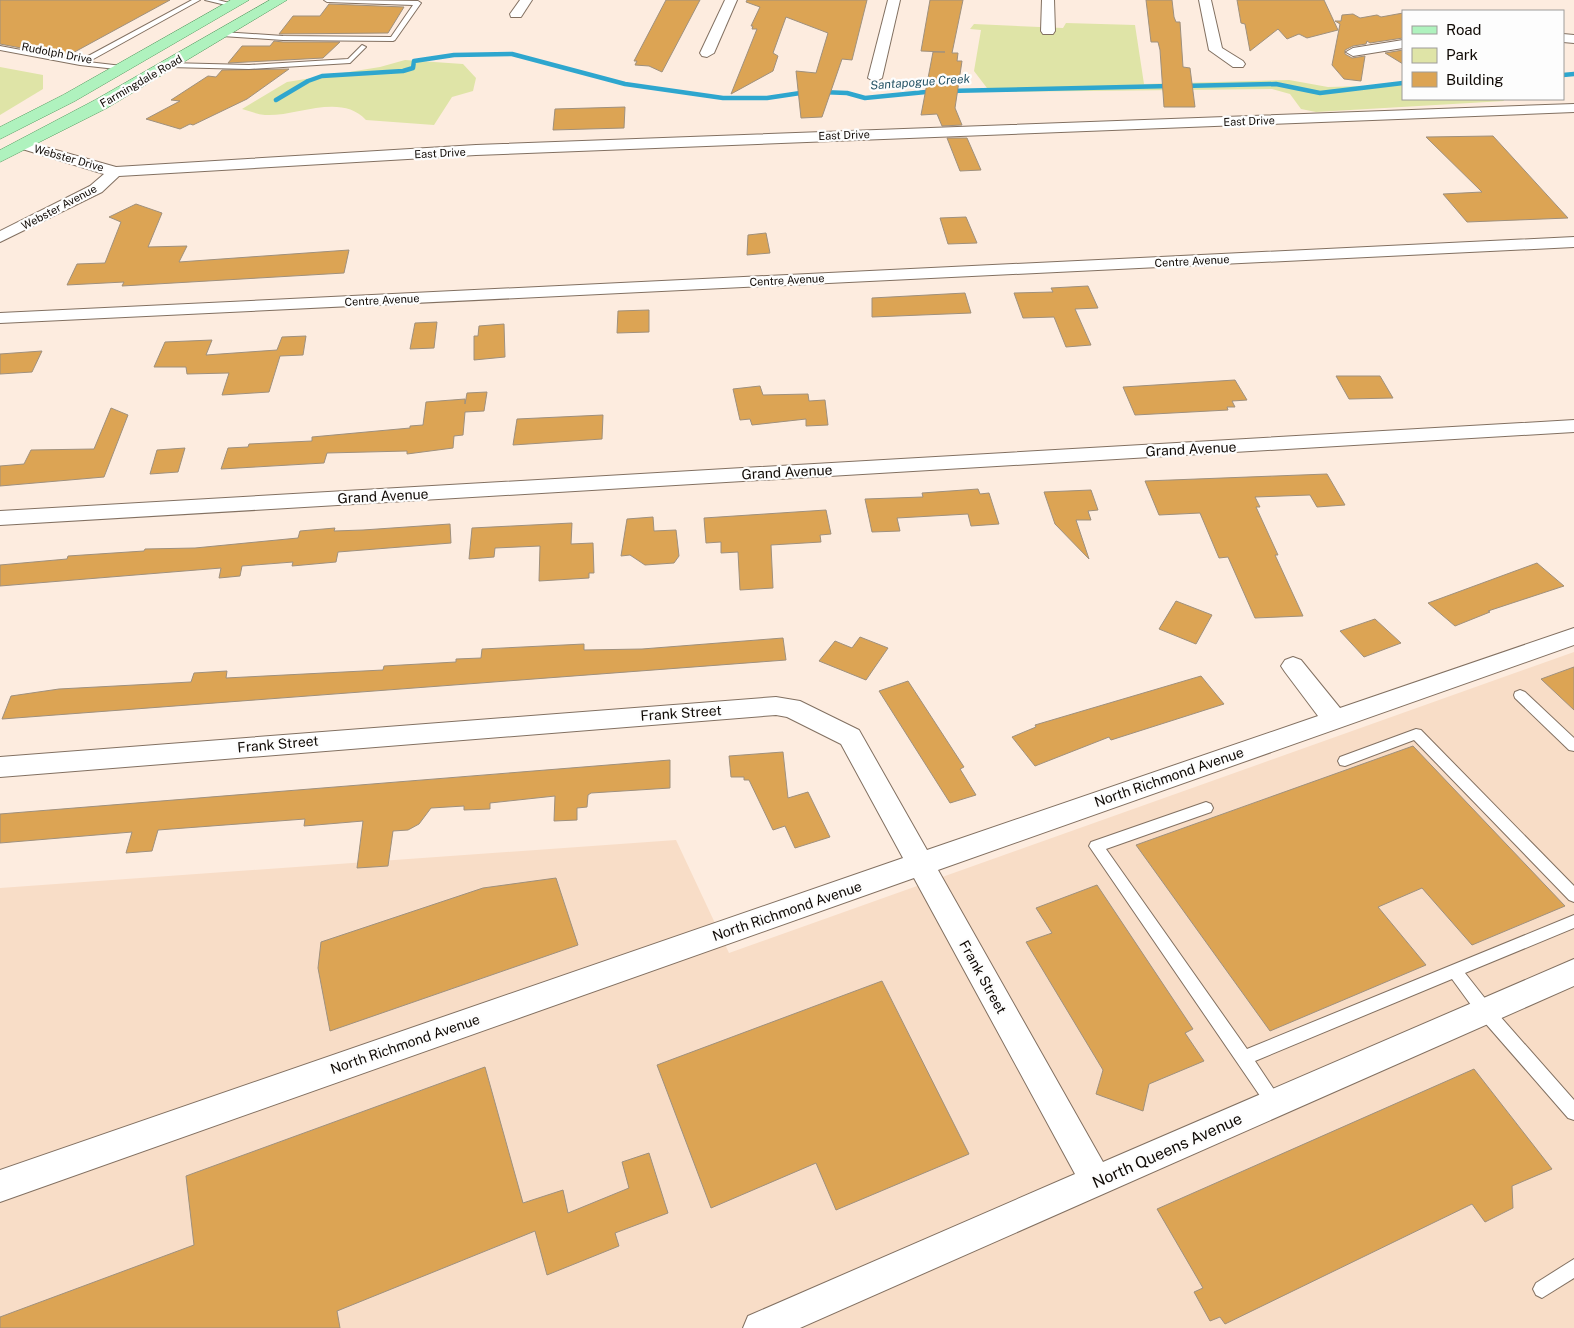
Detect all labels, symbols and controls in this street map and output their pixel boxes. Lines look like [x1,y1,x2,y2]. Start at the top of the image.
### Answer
legend [1402,10,1564,100]
text: Road [1446,21,1482,38]
street label: Rudolph Drive [21,40,93,66]
text: Park [1446,46,1478,63]
street label: Farmingdale Road [98,53,184,109]
water label: Santapogue Creek [870,71,971,92]
text: Building [1446,71,1504,88]
street label: East Drive [1223,114,1275,128]
street label: East Drive [818,128,870,142]
street label: Webster Drive [33,142,105,174]
street label: East Drive [414,146,466,160]
street label: Webster Avenue [19,182,99,232]
street label: Centre Avenue [1154,253,1230,269]
street label: Centre Avenue [749,272,825,288]
street label: Centre Avenue [344,292,420,308]
street label: Grand Avenue [1145,439,1237,459]
street label: Grand Avenue [741,462,833,482]
street label: Grand Avenue [337,486,429,506]
street label: Frank Street [640,702,722,724]
street label: Frank Street [237,732,319,756]
street label: North Richmond Avenue [1092,744,1246,810]
street label: North Richmond Avenue [710,878,864,944]
street label: Frank Street [956,937,1010,1017]
street label: North Richmond Avenue [328,1011,482,1077]
street label: North Queens Avenue [1089,1109,1245,1192]

